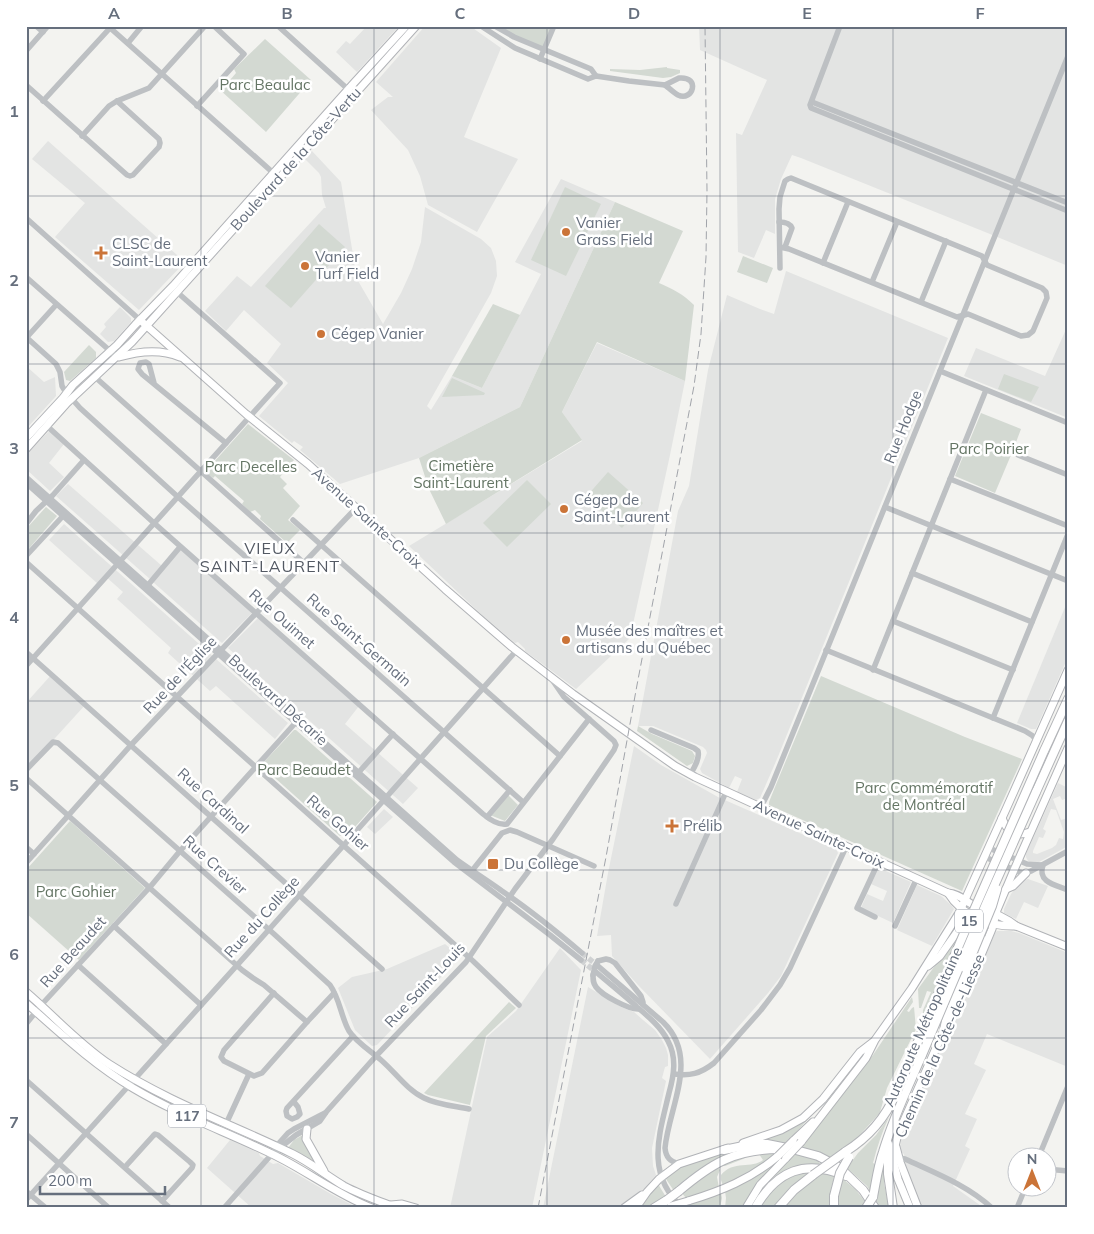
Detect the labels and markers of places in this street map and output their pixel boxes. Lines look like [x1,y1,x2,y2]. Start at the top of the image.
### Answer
place label: Vanier Grass Field [576,213,653,249]
marker: Vanier Grass Field [560,226,572,238]
place label: CLSC de Saint-Laurent [112,234,208,270]
marker: CLSC de Saint-Laurent [94,246,108,260]
place label: Vanier Turf Field [315,247,379,283]
marker: Vanier Turf Field [299,260,311,272]
place label: Cégep Vanier [331,324,424,343]
marker: Cégep Vanier [315,328,327,340]
place label: Cégep de Saint-Laurent [574,490,670,526]
marker: Cégep de Saint-Laurent [558,503,570,515]
place label: Musée des maîtres et artisans du Québec [576,621,723,657]
marker: Musée des maîtres et artisans du Québec [560,634,572,646]
place label: Prélib [683,816,722,835]
marker: Prélib [665,819,679,833]
place label: Du Collège [504,854,579,873]
marker: Du Collège [486,857,500,871]

